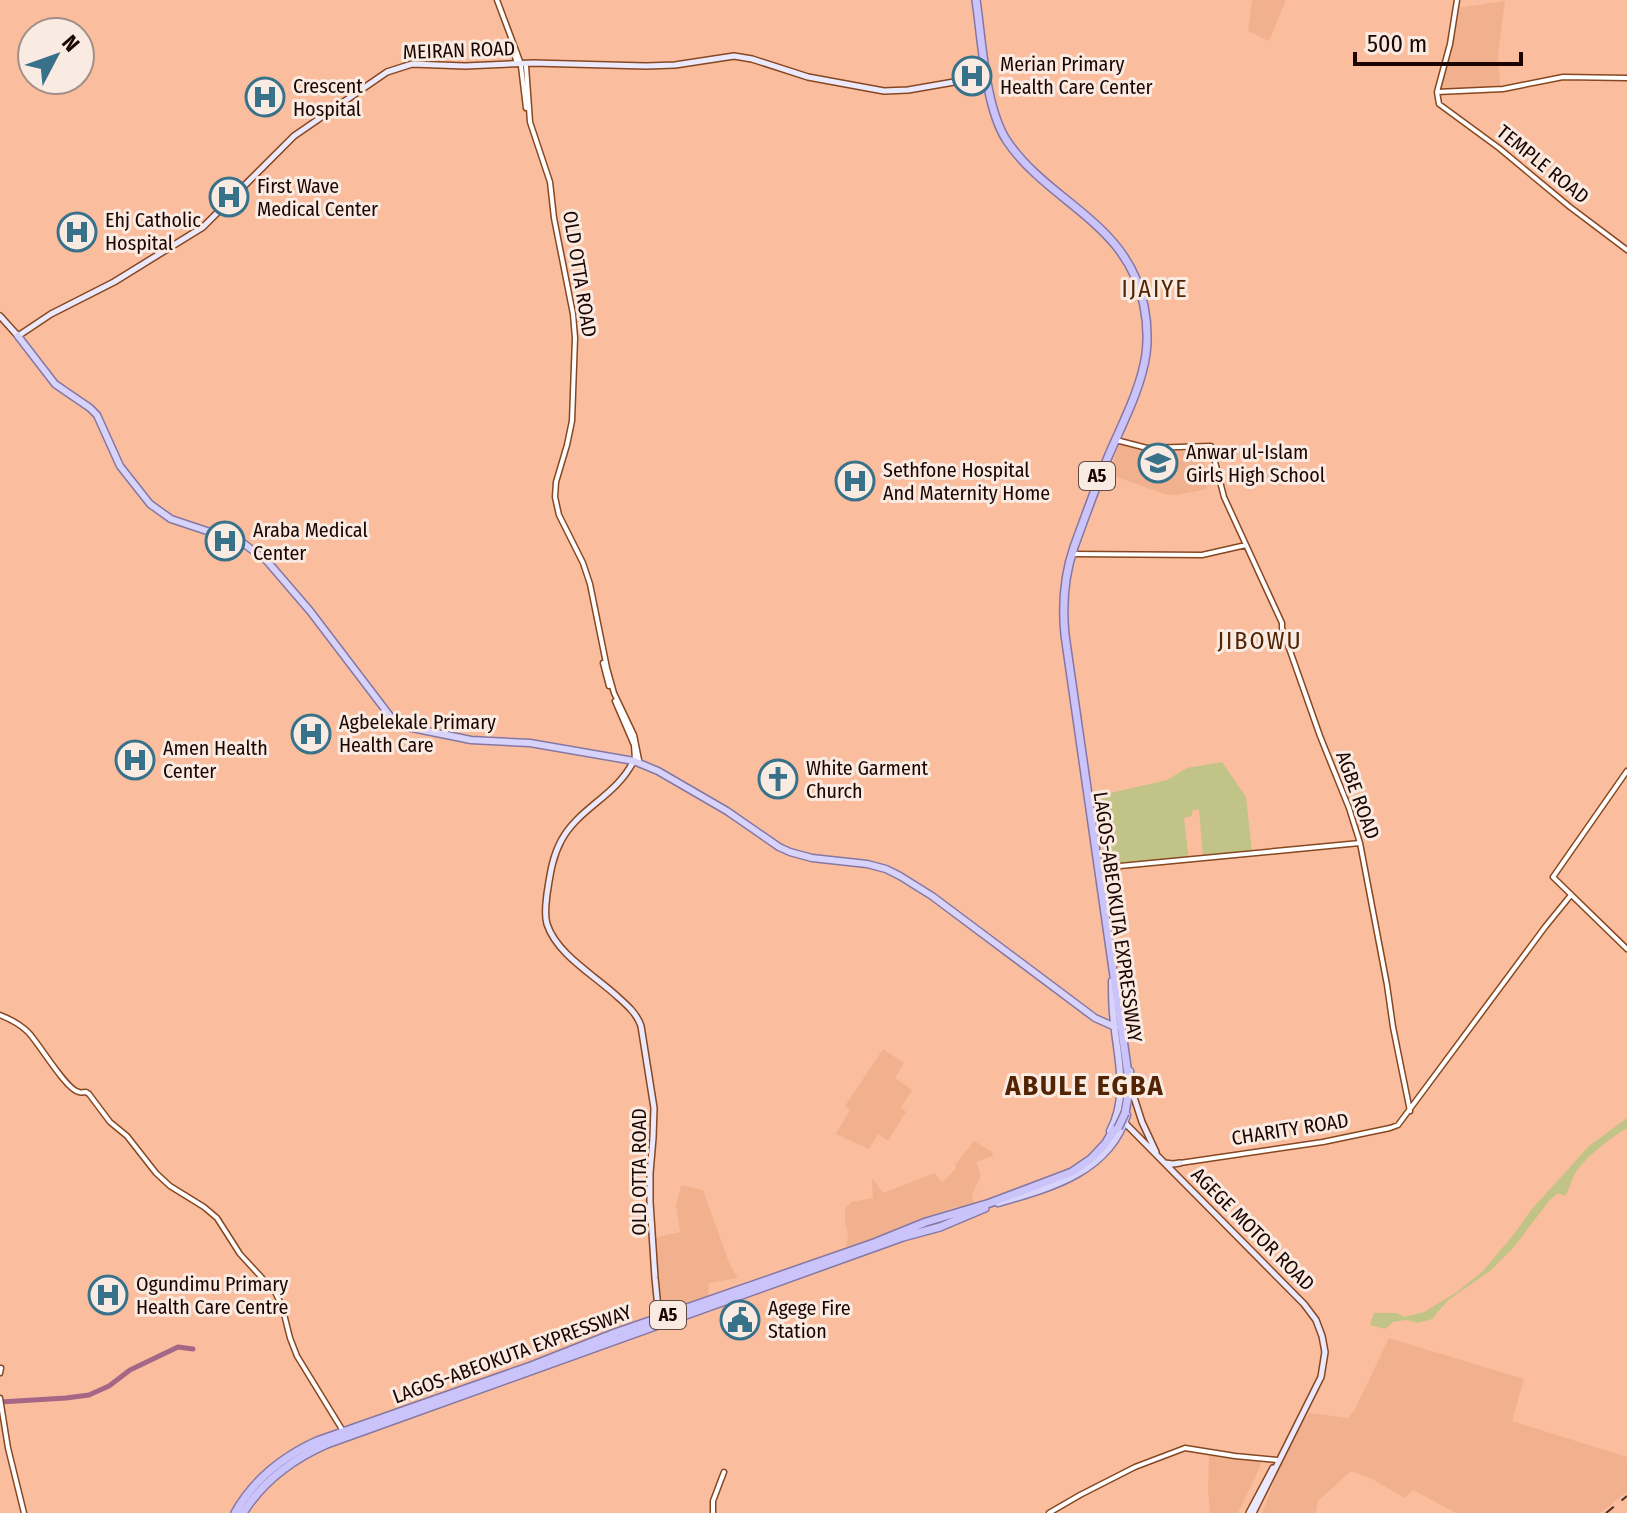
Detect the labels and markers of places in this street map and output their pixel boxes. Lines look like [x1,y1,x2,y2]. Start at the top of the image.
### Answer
place label: Merian Primary Health Care Center [1000,52,1153,99]
hospital icon: Merian Primary Health Care Center [951,55,993,97]
place label: Crescent Hospital [293,74,363,121]
hospital icon: Crescent Hospital [244,76,286,118]
place label: First Wave Medical Center [257,174,378,221]
hospital icon: First Wave Medical Center [208,176,250,218]
place label: Ehj Catholic Hospital [105,208,201,255]
hospital icon: Ehj Catholic Hospital [56,211,98,253]
place label: Anwar ul-Islam Girls High School [1186,440,1325,487]
school or university icon: Anwar ul-Islam Girls High School [1137,442,1179,484]
place label: Sethfone Hospital And Maternity Home [883,458,1050,505]
hospital icon: Sethfone Hospital And Maternity Home [834,460,876,502]
place label: Araba Medical Center [253,518,368,565]
hospital icon: Araba Medical Center [204,520,246,562]
place label: Agbelekale Primary Health Care [339,710,496,757]
hospital icon: Agbelekale Primary Health Care [290,713,332,755]
place label: Amen Health Center [163,736,268,783]
hospital icon: Amen Health Center [114,739,156,781]
place label: White Garment Church [806,756,928,803]
church icon: White Garment Church [757,758,799,800]
place label: Ogundimu Primary Health Care Centre [136,1272,288,1319]
hospital icon: Ogundimu Primary Health Care Centre [87,1274,129,1316]
place label: Agege Fire Station [768,1296,851,1343]
public building icon: Agege Fire Station [719,1299,761,1341]

